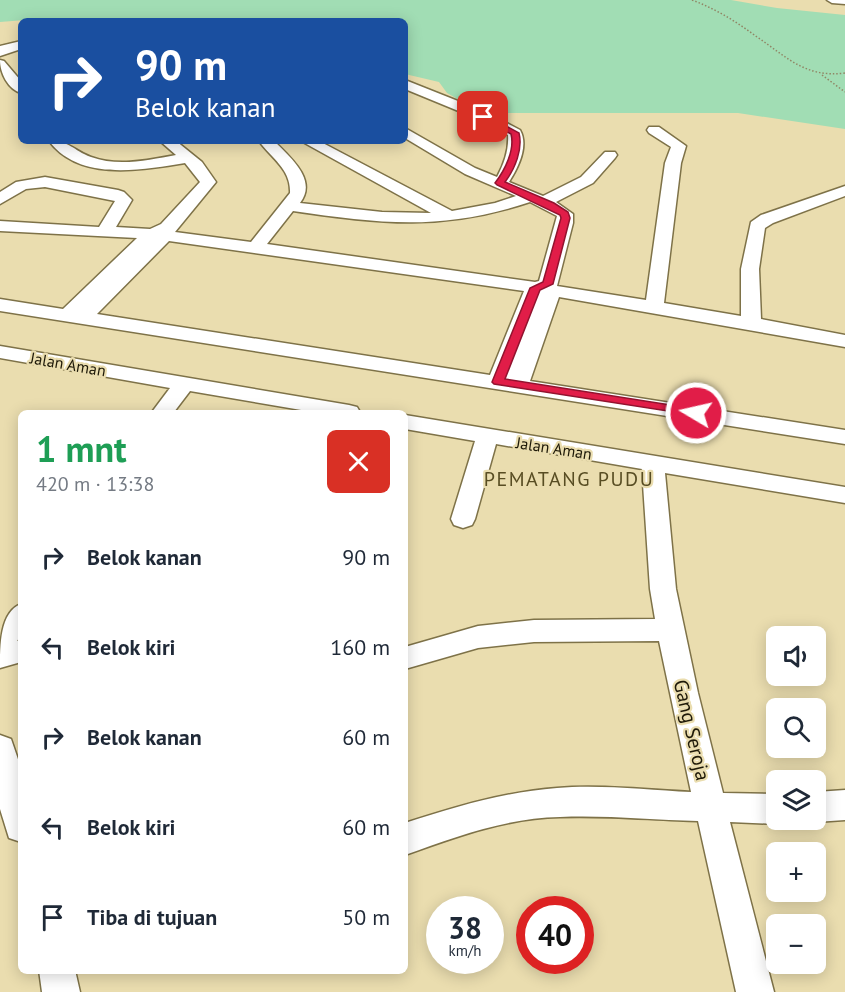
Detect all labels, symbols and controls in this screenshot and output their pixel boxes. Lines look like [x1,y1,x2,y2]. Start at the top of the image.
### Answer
text: 90 m [135,37,227,92]
icon: right [36,42,114,120]
text: Belok kanan [135,90,275,124]
pin [457,91,508,142]
icon: arrive [466,100,499,133]
street label: Jalan Aman [27,347,108,381]
position arrow [664,381,728,445]
text: 1 mnt [36,425,127,472]
button: close [327,430,390,493]
street label: Jalan Aman [514,432,593,464]
district label: PEMATANG PUDU [484,466,654,492]
text: 420 m · 13:38 [36,471,154,497]
icon: right [36,541,69,574]
text: Belok kanan [87,543,202,571]
text: 90 m [342,543,390,571]
map controls [766,626,826,974]
button: sound [766,626,826,686]
icon: left [36,631,69,664]
text: Belok kiri [87,633,176,661]
text: 160 m [330,633,390,661]
street label: Gang Seroja [668,677,716,783]
button: search [766,698,826,758]
icon: right [36,721,69,754]
text: Belok kanan [87,723,202,751]
text: 60 m [342,723,390,751]
button: layers [766,770,826,830]
icon: left [36,811,69,844]
text: Belok kiri [87,813,176,841]
text: 60 m [342,813,390,841]
button: + [766,842,826,902]
speed limit sign: 40 [516,896,594,974]
icon: arrive [36,901,69,934]
text: Tiba di tujuan [87,903,217,931]
text: 50 m [342,903,390,931]
text: 38 [448,908,482,947]
button: − [766,914,826,974]
text: km/h [449,941,481,960]

